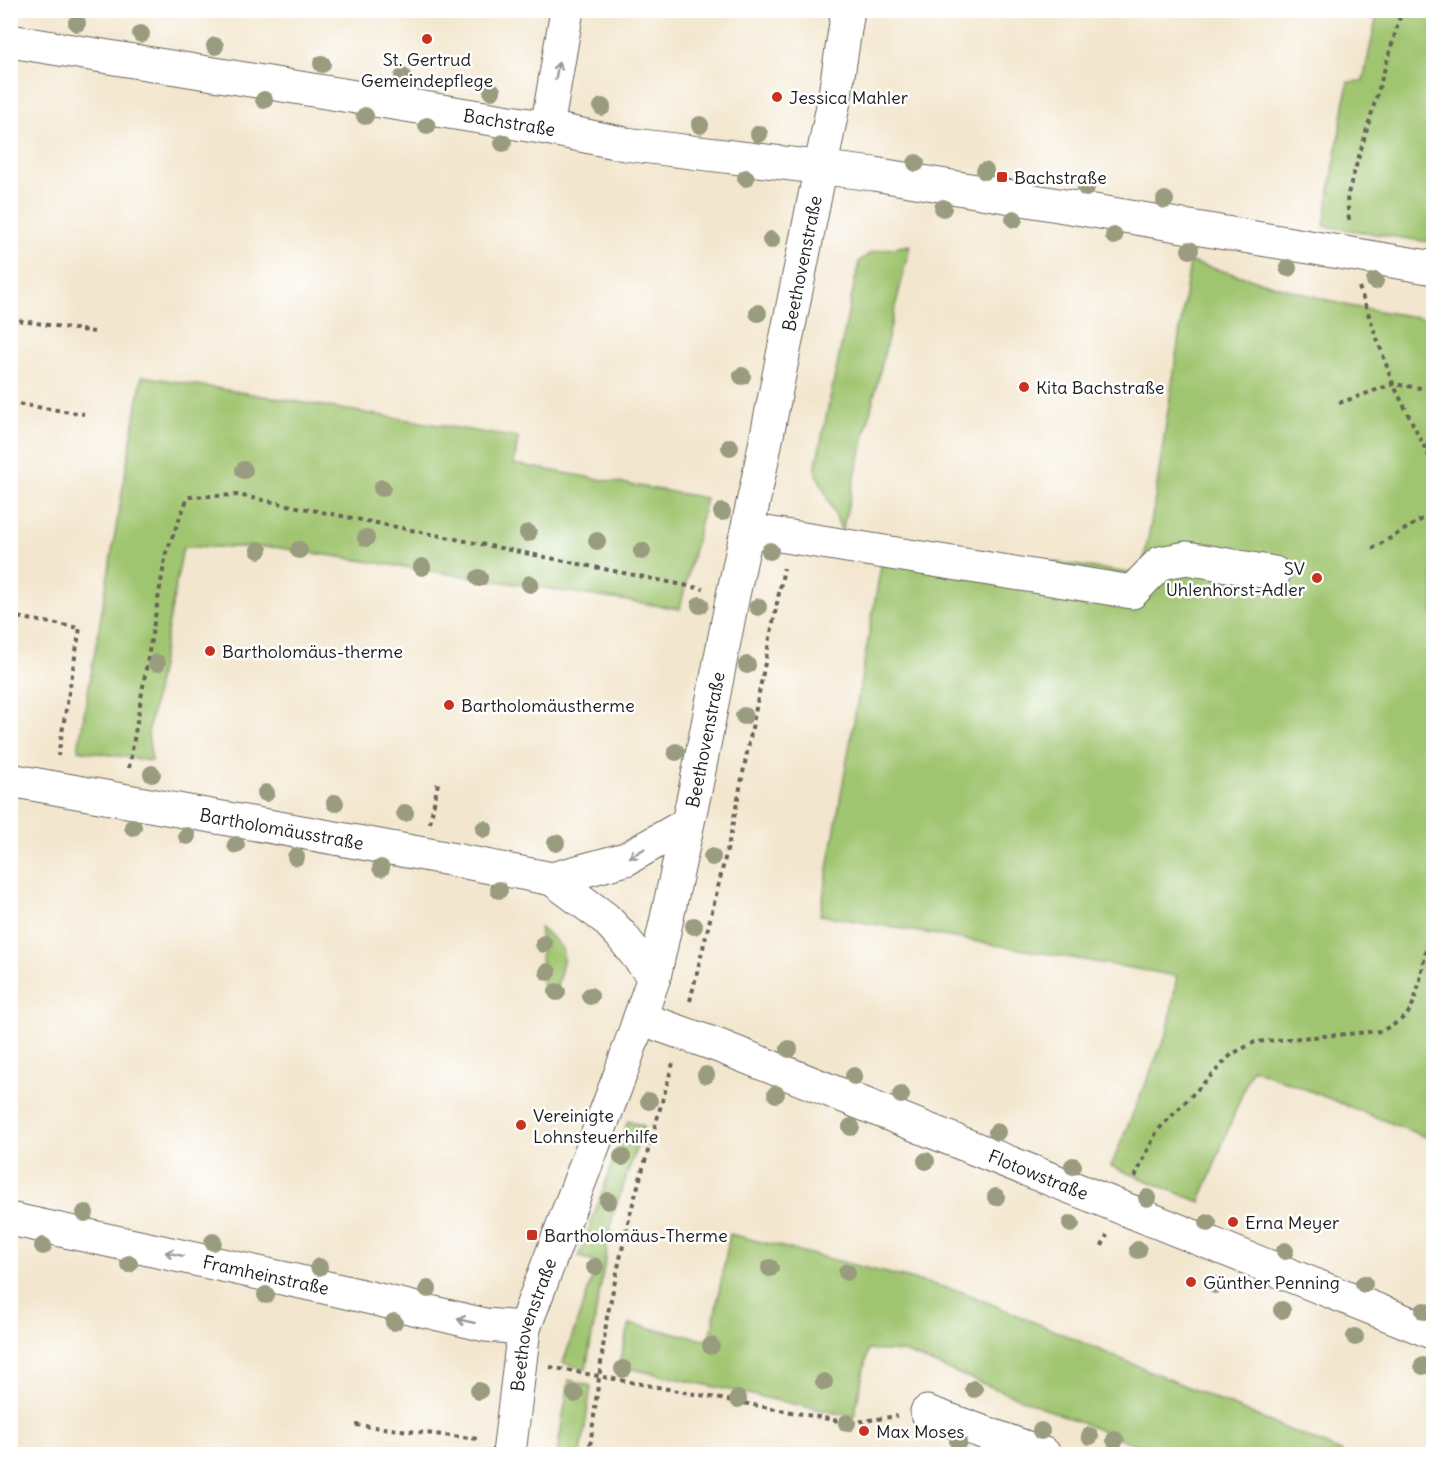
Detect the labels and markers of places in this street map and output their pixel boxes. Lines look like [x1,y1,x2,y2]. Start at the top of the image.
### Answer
marker: St. Gertrud Gemeindepflege [420,32,434,46]
place label: St. Gertrud Gemeindepflege [361,48,493,92]
place label: Jessica Mahler [789,86,909,109]
marker: Jessica Mahler [770,90,784,104]
place label: Bachstraße [1014,166,1107,189]
marker: Bachstraße [995,170,1009,184]
place label: Kita Bachstraße [1036,376,1164,399]
marker: Kita Bachstraße [1017,380,1031,394]
place label: SV Uhlenhorst-Adler [1166,557,1306,601]
marker: SV Uhlenhorst-Adler [1310,571,1324,585]
place label: Bartholomäus-therme [222,640,403,663]
marker: Bartholomäus-therme [203,644,217,658]
place label: Bartholomäustherme [461,694,635,717]
marker: Bartholomäustherme [442,698,456,712]
place label: Vereinigte Lohnsteuerhilfe [533,1104,658,1148]
marker: Vereinigte Lohnsteuerhilfe [514,1118,528,1132]
place label: Erna Meyer [1245,1211,1340,1234]
marker: Erna Meyer [1226,1215,1240,1229]
place label: Bartholomäus-Therme [544,1224,728,1247]
marker: Bartholomäus-Therme [525,1228,539,1242]
place label: Günther Penning [1203,1271,1340,1294]
marker: Günther Penning [1184,1275,1198,1289]
place label: Max Moses [876,1420,965,1443]
marker: Max Moses [857,1424,871,1438]

